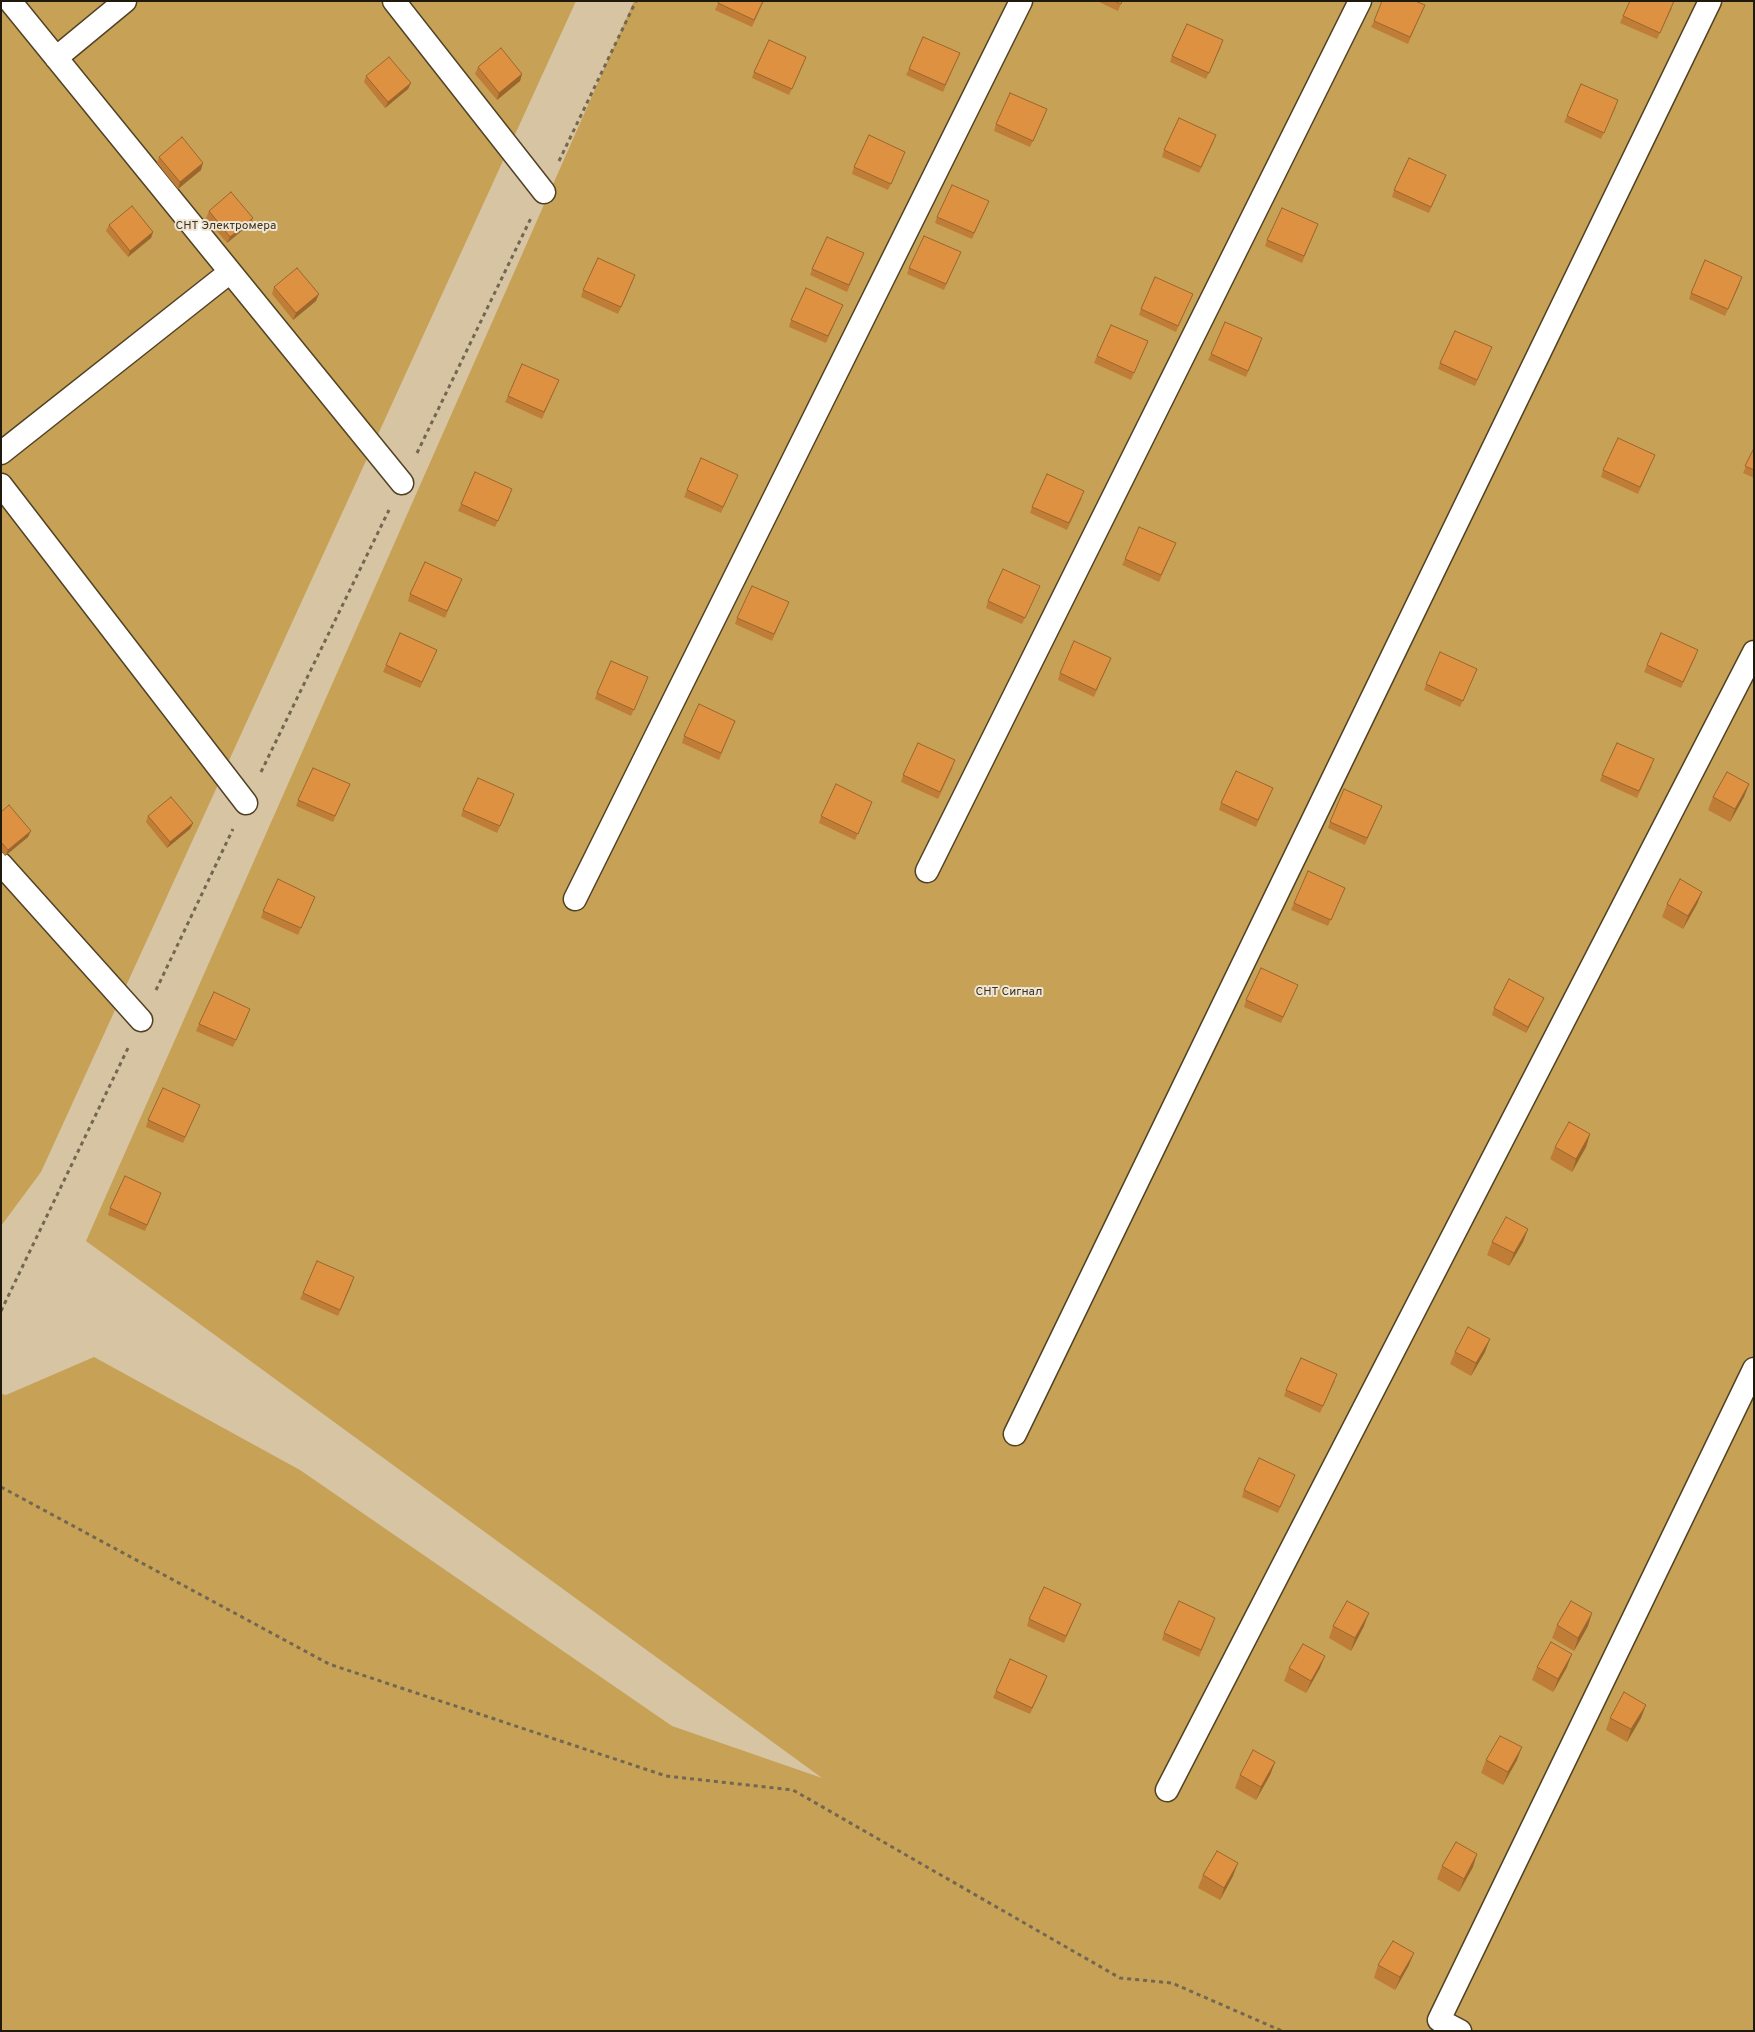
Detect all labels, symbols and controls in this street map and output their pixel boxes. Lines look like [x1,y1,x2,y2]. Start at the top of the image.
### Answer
park label: СНТ Электромера [176,220,276,234]
park label: СНТ Сигнал [976,986,1042,1000]

